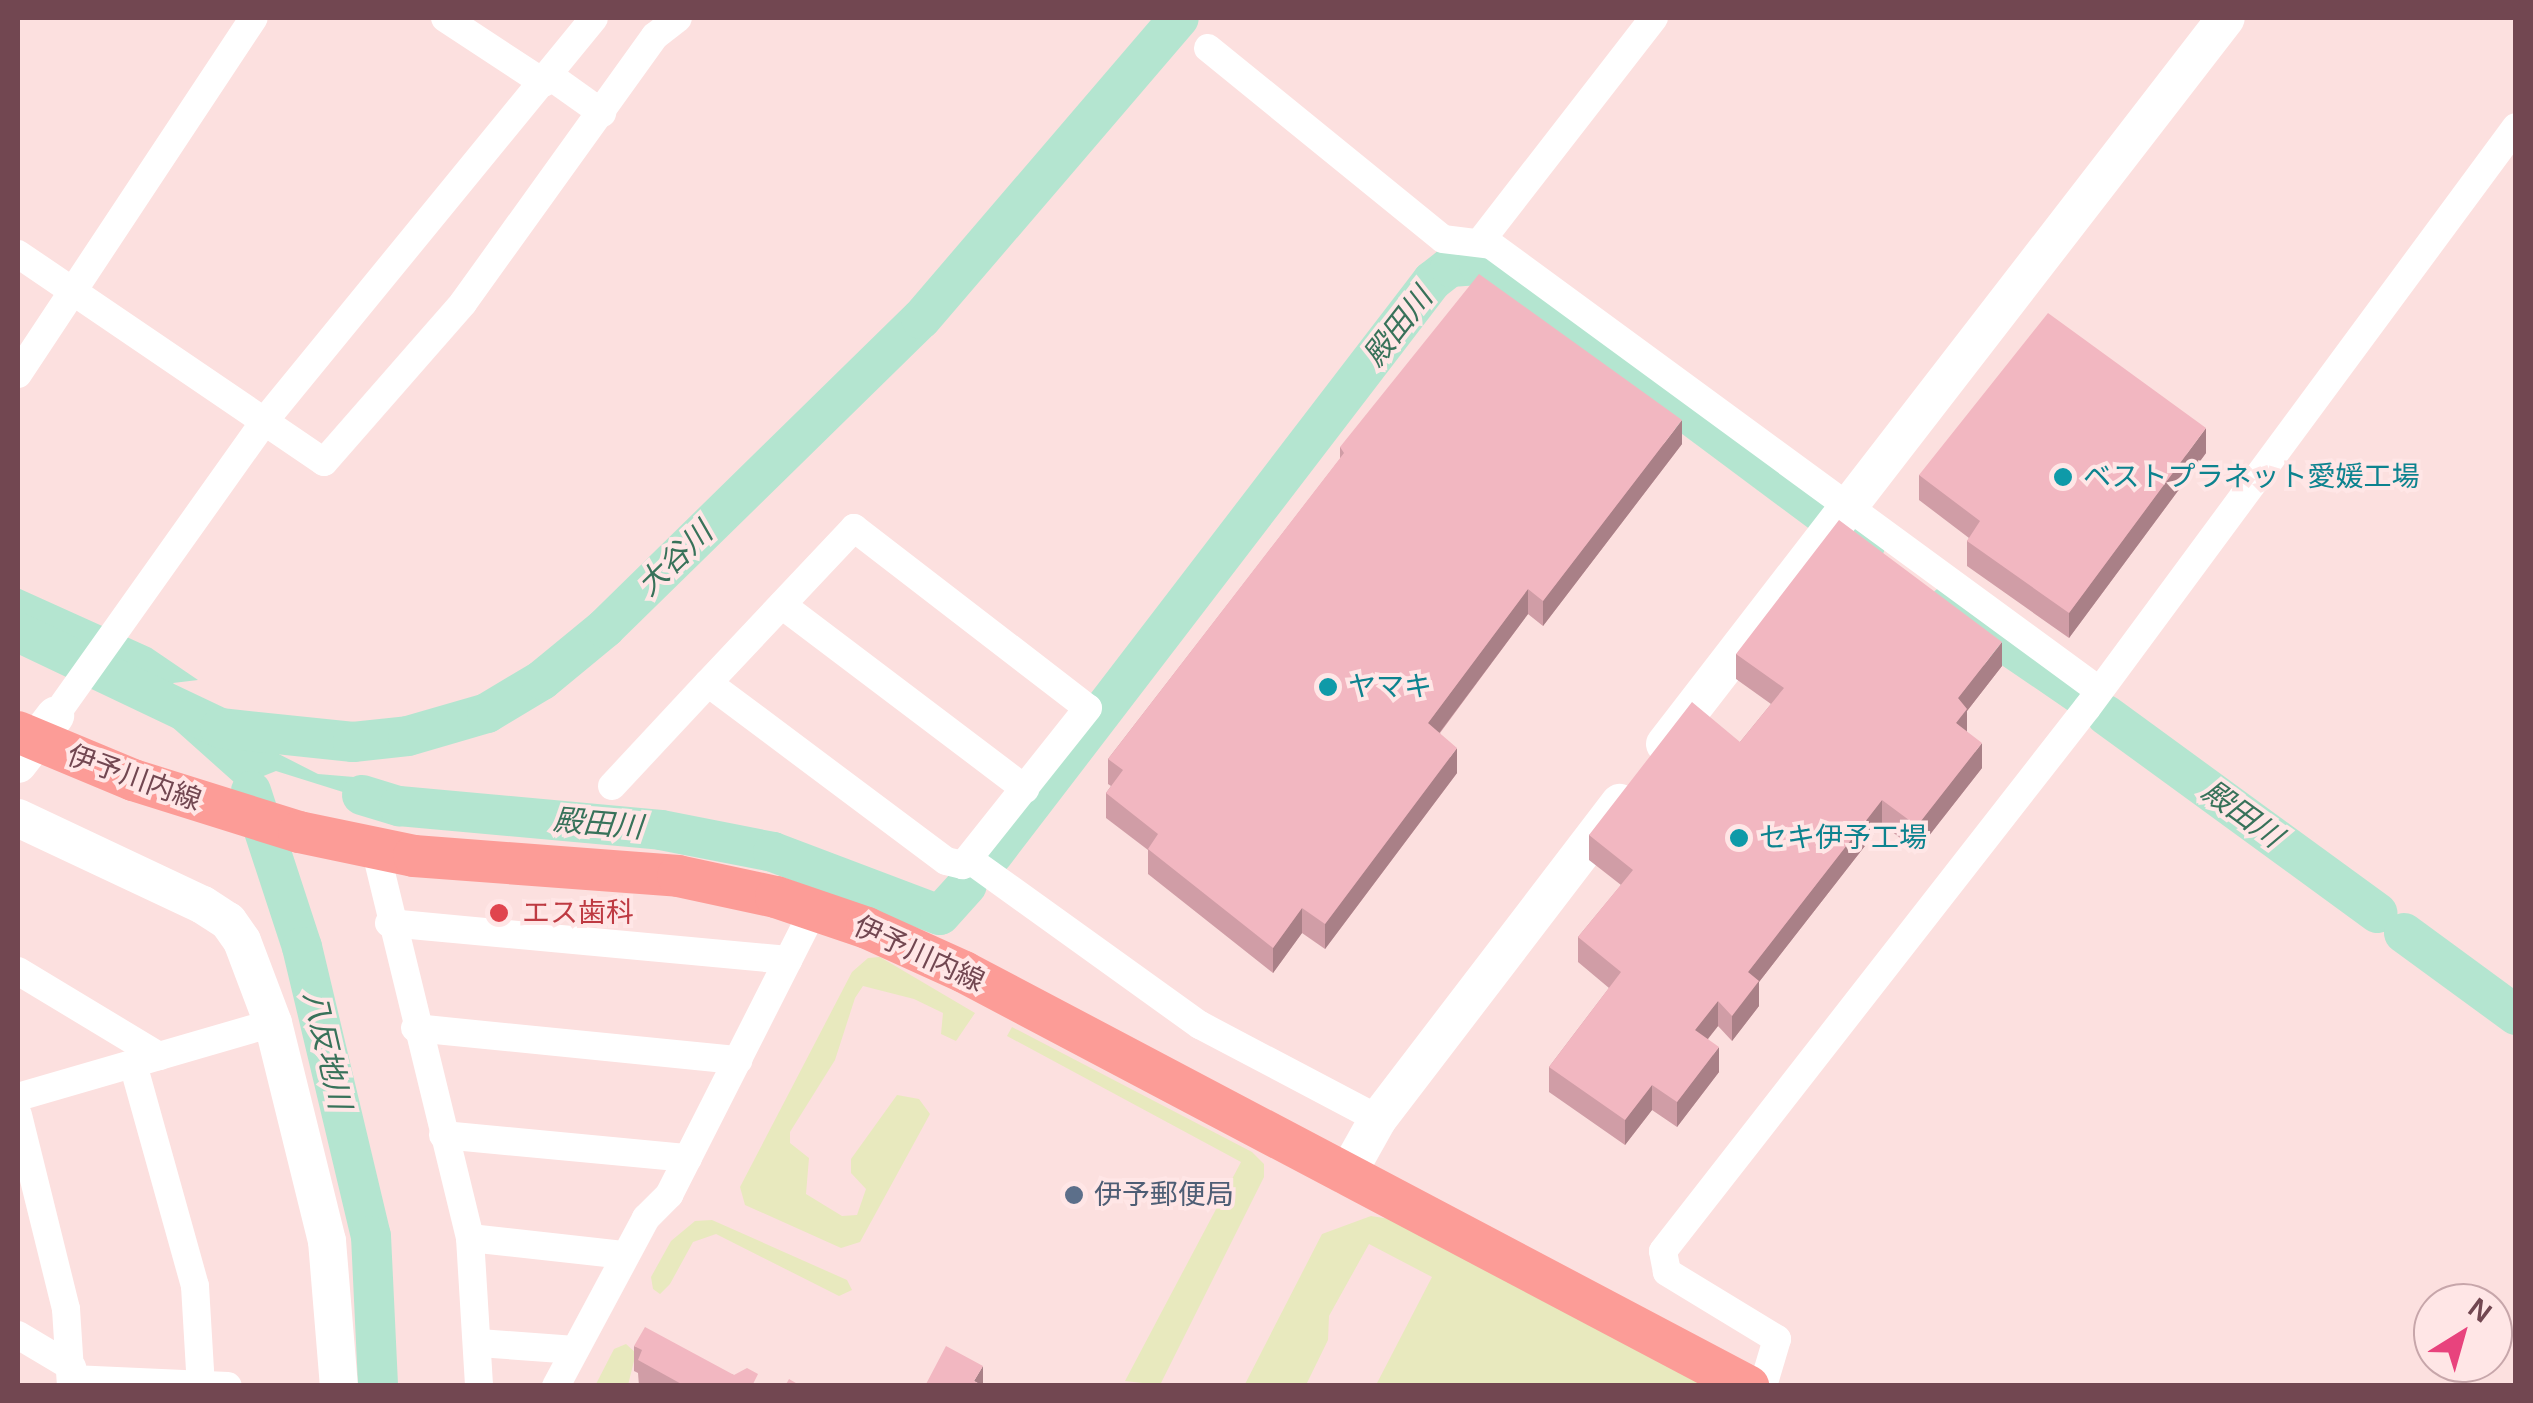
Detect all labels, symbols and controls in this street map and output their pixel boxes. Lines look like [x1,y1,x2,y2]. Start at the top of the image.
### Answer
water label: 殿田川 [1356,280,1440,374]
place label: ベストプラネット愛媛工場 [2083,460,2419,494]
marker: ベストプラネット愛媛工場 [2052,466,2074,488]
water label: 大谷川 [630,515,720,603]
place label: ヤマキ [1348,670,1432,704]
marker: ヤマキ [1317,676,1339,698]
street label: 伊予川内線 [62,738,206,818]
water label: 殿田川 [2195,773,2289,855]
water label: 殿田川 [552,802,644,846]
place label: セキ伊予工場 [1759,821,1927,855]
marker: セキ伊予工場 [1728,827,1750,849]
place label: エス歯科 [522,896,634,930]
marker: エス歯科 [486,900,512,926]
street label: 伊予川内線 [848,909,990,999]
water label: 八反地川 [296,987,358,1113]
place label: 伊予郵便局 [1094,1178,1234,1212]
marker: 伊予郵便局 [1063,1184,1085,1206]
north arrow [2413,1283,2513,1383]
text: N [2463,1292,2498,1329]

